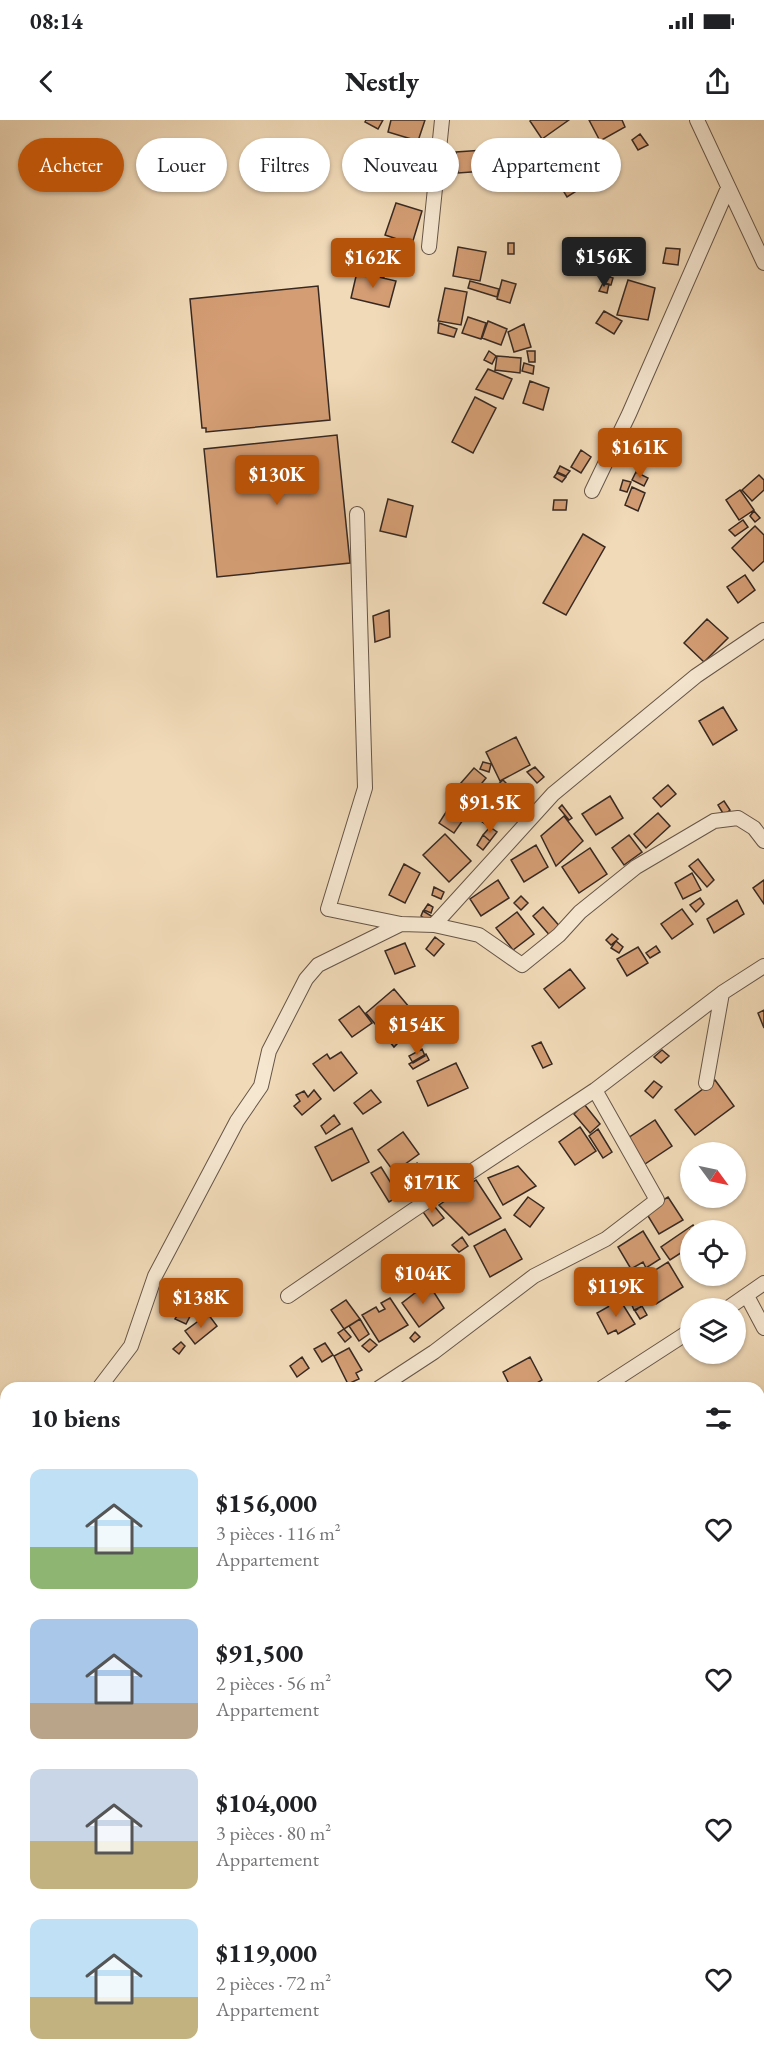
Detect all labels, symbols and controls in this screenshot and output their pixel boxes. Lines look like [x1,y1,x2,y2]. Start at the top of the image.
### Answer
text: 08:14 [30,7,83,36]
text: Nestly [345,64,419,99]
icon: back [30,65,63,98]
icon: share [701,65,734,98]
chip: Acheter [18,138,124,192]
chip: Louer [136,138,227,192]
chip: Filtres [239,138,330,192]
chip: Nouveau [342,138,459,192]
chip: Appartement [471,138,621,192]
pin: $156K [562,237,646,288]
pin: $162K [331,238,415,289]
text: $156K [576,243,632,269]
text: $162K [345,244,401,270]
pin: $161K [598,428,682,479]
text: $161K [612,434,668,460]
pin: $130K [235,455,319,506]
text: $130K [249,461,305,487]
pin: $91.5K [441,783,539,834]
text: $91.5K [459,789,521,815]
pin: $154K [375,1005,459,1056]
text: $154K [389,1011,445,1037]
north arrow [680,1142,746,1208]
map controls [680,1142,746,1364]
pin: $171K [390,1163,474,1214]
text: $171K [404,1169,460,1195]
button: locate [680,1220,746,1286]
pin: $104K [381,1254,465,1305]
text: $104K [395,1260,451,1286]
pin: $119K [574,1267,658,1318]
text: $119K [588,1273,644,1299]
pin: $138K [159,1278,243,1329]
text: $138K [173,1284,229,1310]
button: layers [680,1298,746,1364]
text: 10 biens [30,1401,120,1435]
icon: filters [702,1402,735,1435]
text: $156,000 [216,1486,317,1520]
icon: home [78,1493,150,1565]
icon: heart [702,1513,735,1546]
text: 3 pièces · 116 m² [216,1520,341,1546]
text: Appartement [216,1546,319,1572]
text: $91,500 [216,1636,303,1670]
icon: home [78,1643,150,1715]
icon: heart [702,1663,735,1696]
text: 2 pièces · 56 m² [216,1670,331,1696]
text: Appartement [216,1696,319,1722]
text: $104,000 [216,1786,317,1820]
icon: home [78,1793,150,1865]
icon: heart [702,1813,735,1846]
text: 3 pièces · 80 m² [216,1820,331,1846]
text: Appartement [216,1846,319,1872]
text: $119,000 [216,1936,317,1970]
icon: home [78,1943,150,2015]
icon: heart [702,1963,735,1996]
text: 2 pièces · 72 m² [216,1970,331,1996]
text: Appartement [216,1996,319,2022]

